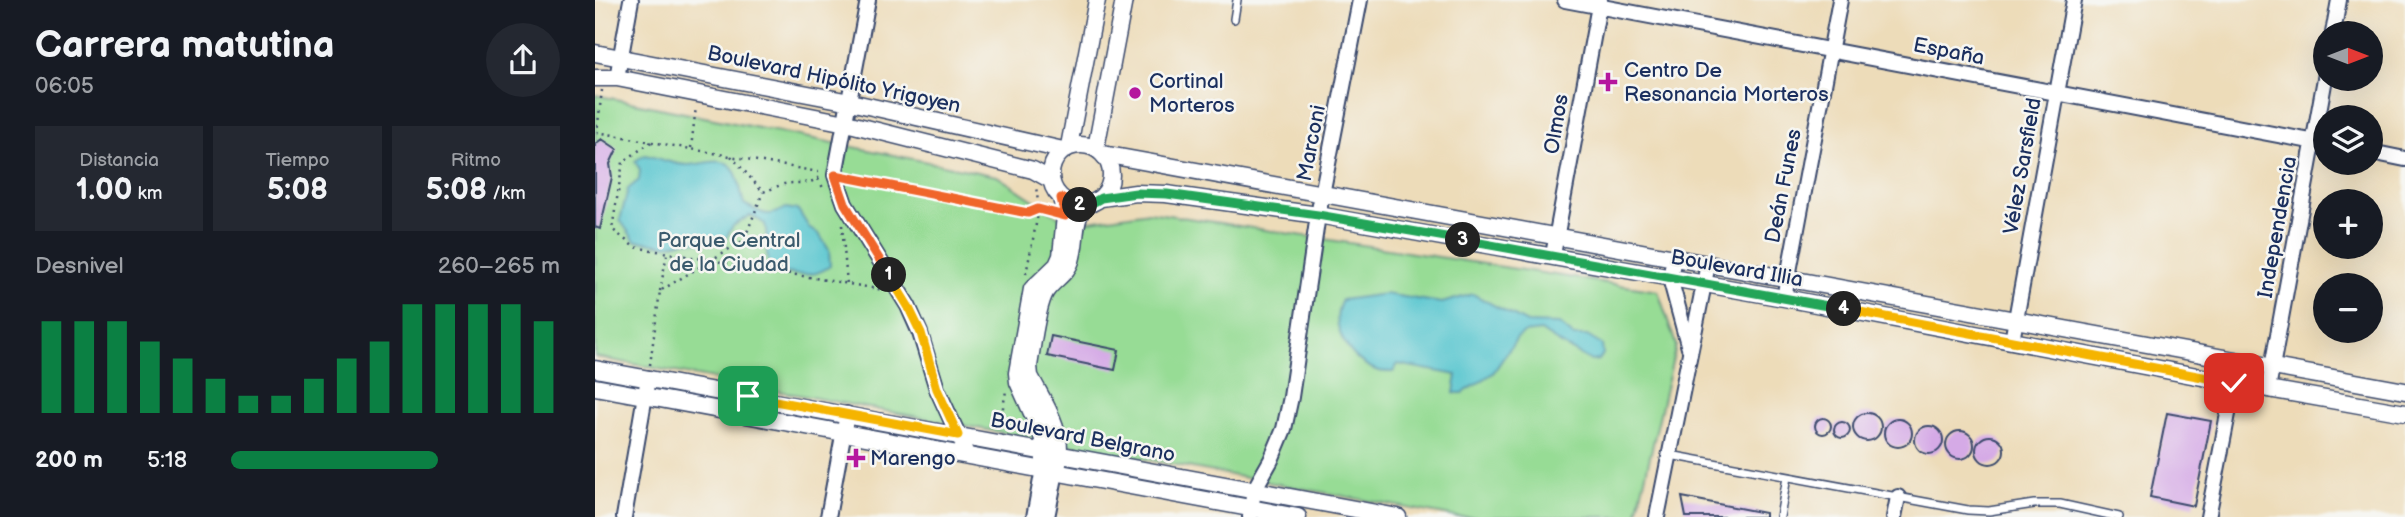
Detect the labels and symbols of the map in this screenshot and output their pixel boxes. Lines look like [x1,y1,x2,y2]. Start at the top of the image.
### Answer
north arrow [2313,21,2383,91]
street label: España [1911,32,1987,71]
street label: Boulevard Hipólito Yrigoyen [705,40,963,119]
place label: Centro De Resonancia Morteros [1624,58,1829,107]
place label: Cortinal Morteros [1149,69,1235,118]
marker: Centro De Resonancia Morteros [1598,72,1618,92]
marker: Cortinal Morteros [1127,85,1143,101]
street label: Olmos [1539,92,1574,156]
street label: Vélez Sarsfield [1998,96,2047,236]
street label: Marconi [1292,103,1331,183]
street label: Deán Funes [1760,127,1807,245]
street label: Independencia [2253,154,2302,300]
pin: 2 [1063,188,1098,222]
pin: 3 [1445,222,1481,258]
park label: Parque Central de la Ciudad [658,228,800,277]
street label: Boulevard Illia [1669,245,1805,292]
pin: 1 [871,258,907,292]
pin: 4 [1827,292,1861,326]
pin [2204,353,2264,413]
pin [718,366,778,426]
street label: Boulevard Belgrano [988,407,1177,468]
place label: Marengo [870,446,956,471]
marker: Marengo [848,450,864,466]

